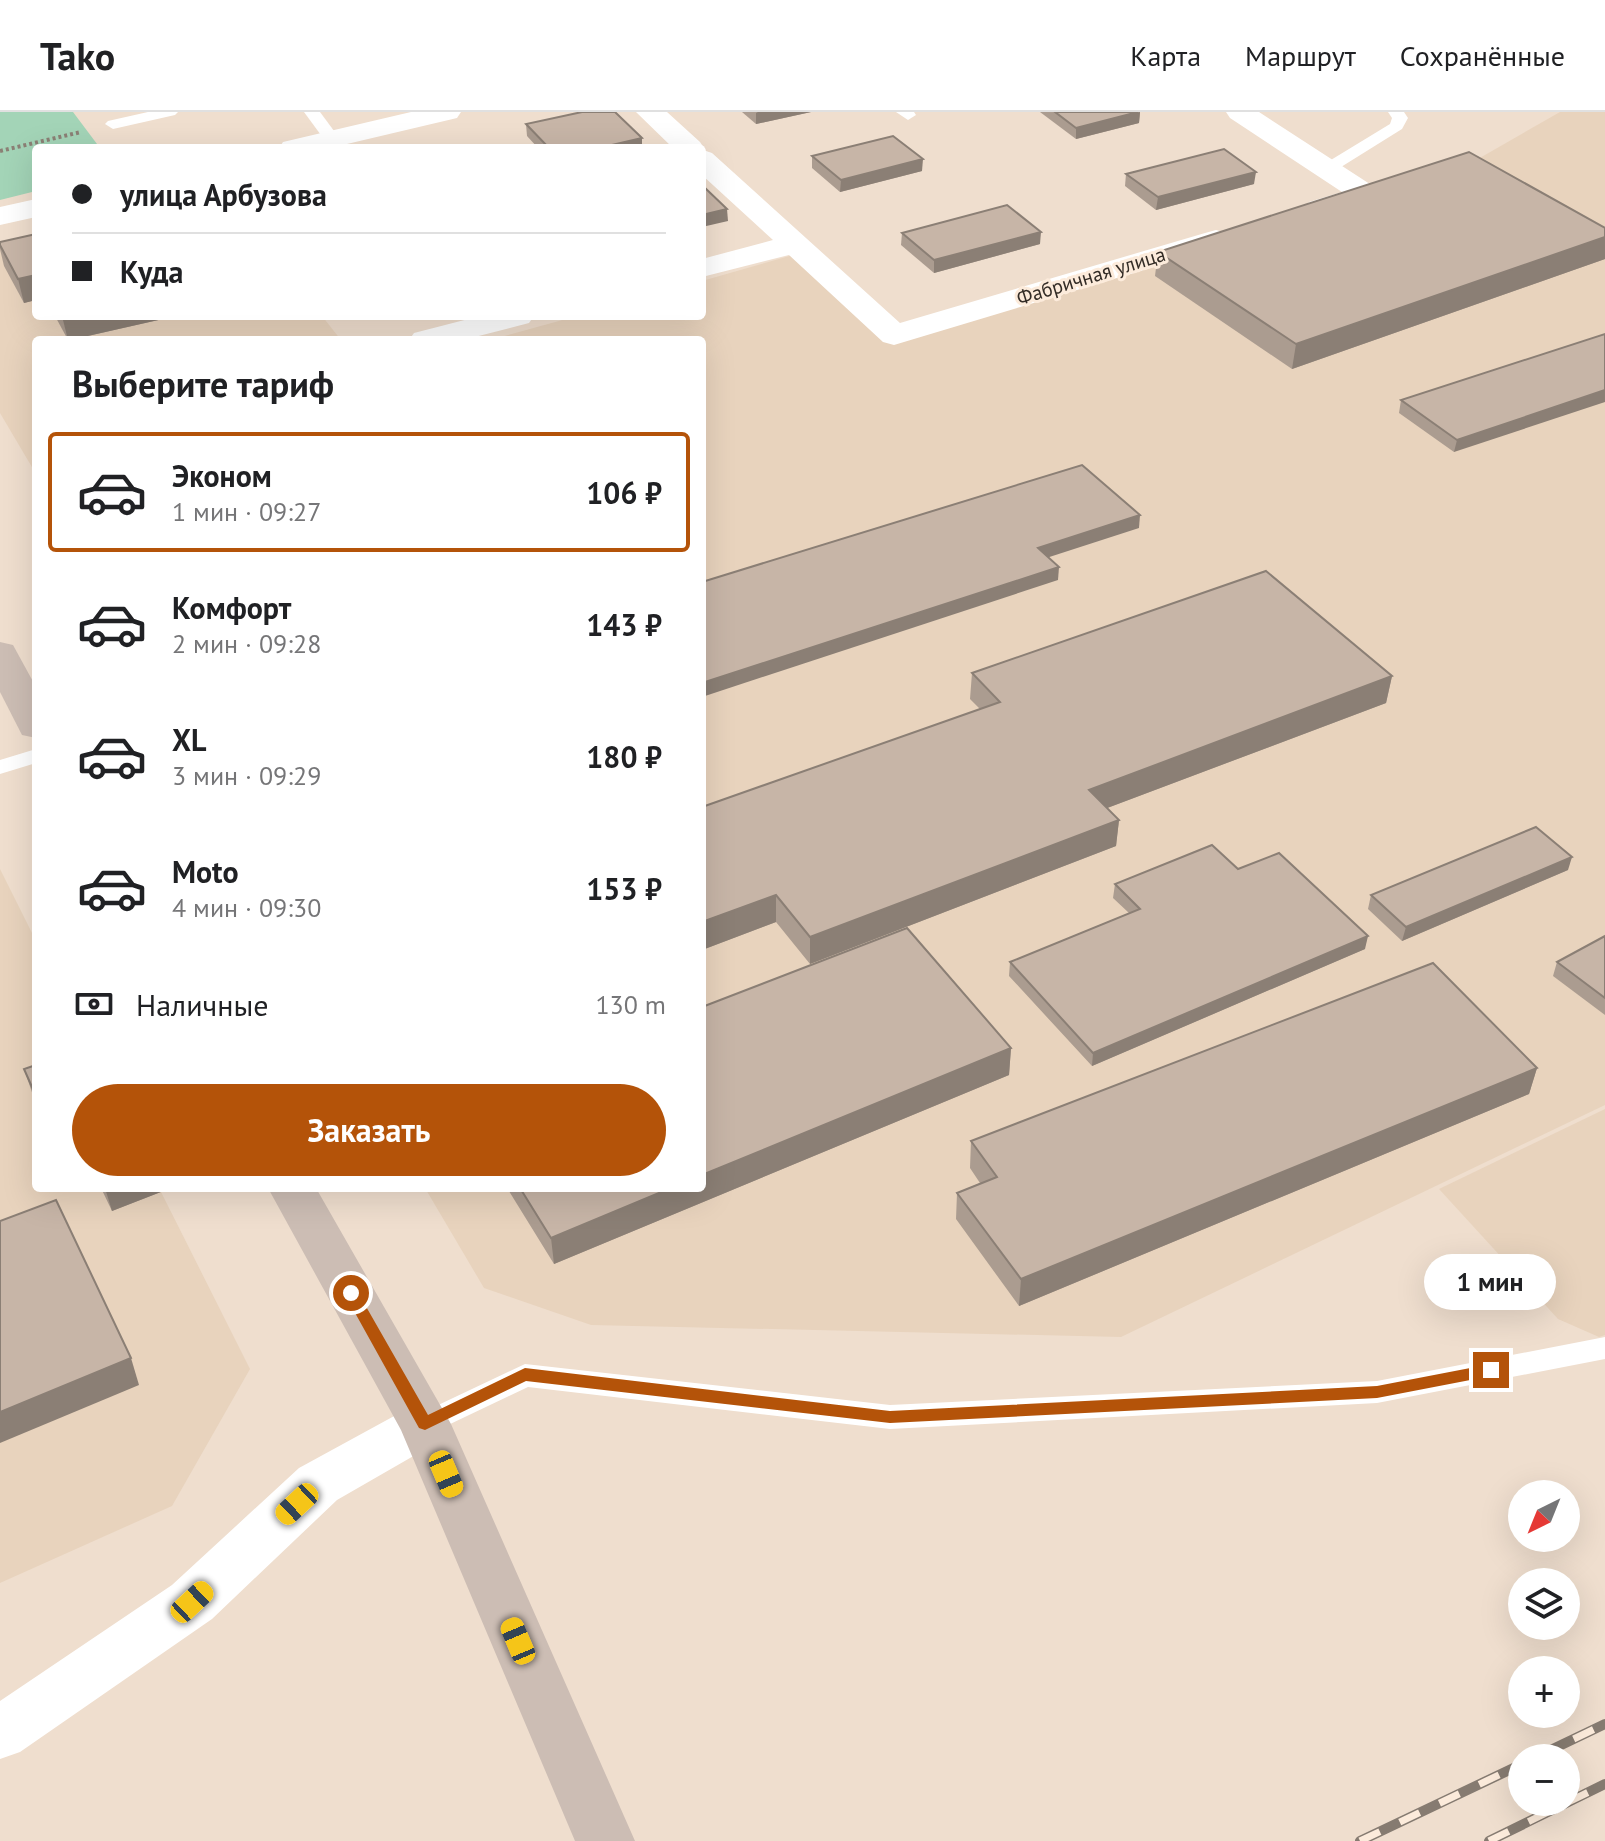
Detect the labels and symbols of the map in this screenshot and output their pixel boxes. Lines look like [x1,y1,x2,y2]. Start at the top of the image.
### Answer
street label: Фабричная улица [1013,241,1169,311]
callout: 1 мин [1425,1254,1557,1310]
route start [333,1275,369,1311]
route end [1473,1352,1509,1388]
car [426,1447,466,1501]
car [271,1479,323,1529]
north arrow [1508,1480,1580,1552]
car [166,1577,218,1627]
car [498,1614,538,1668]

